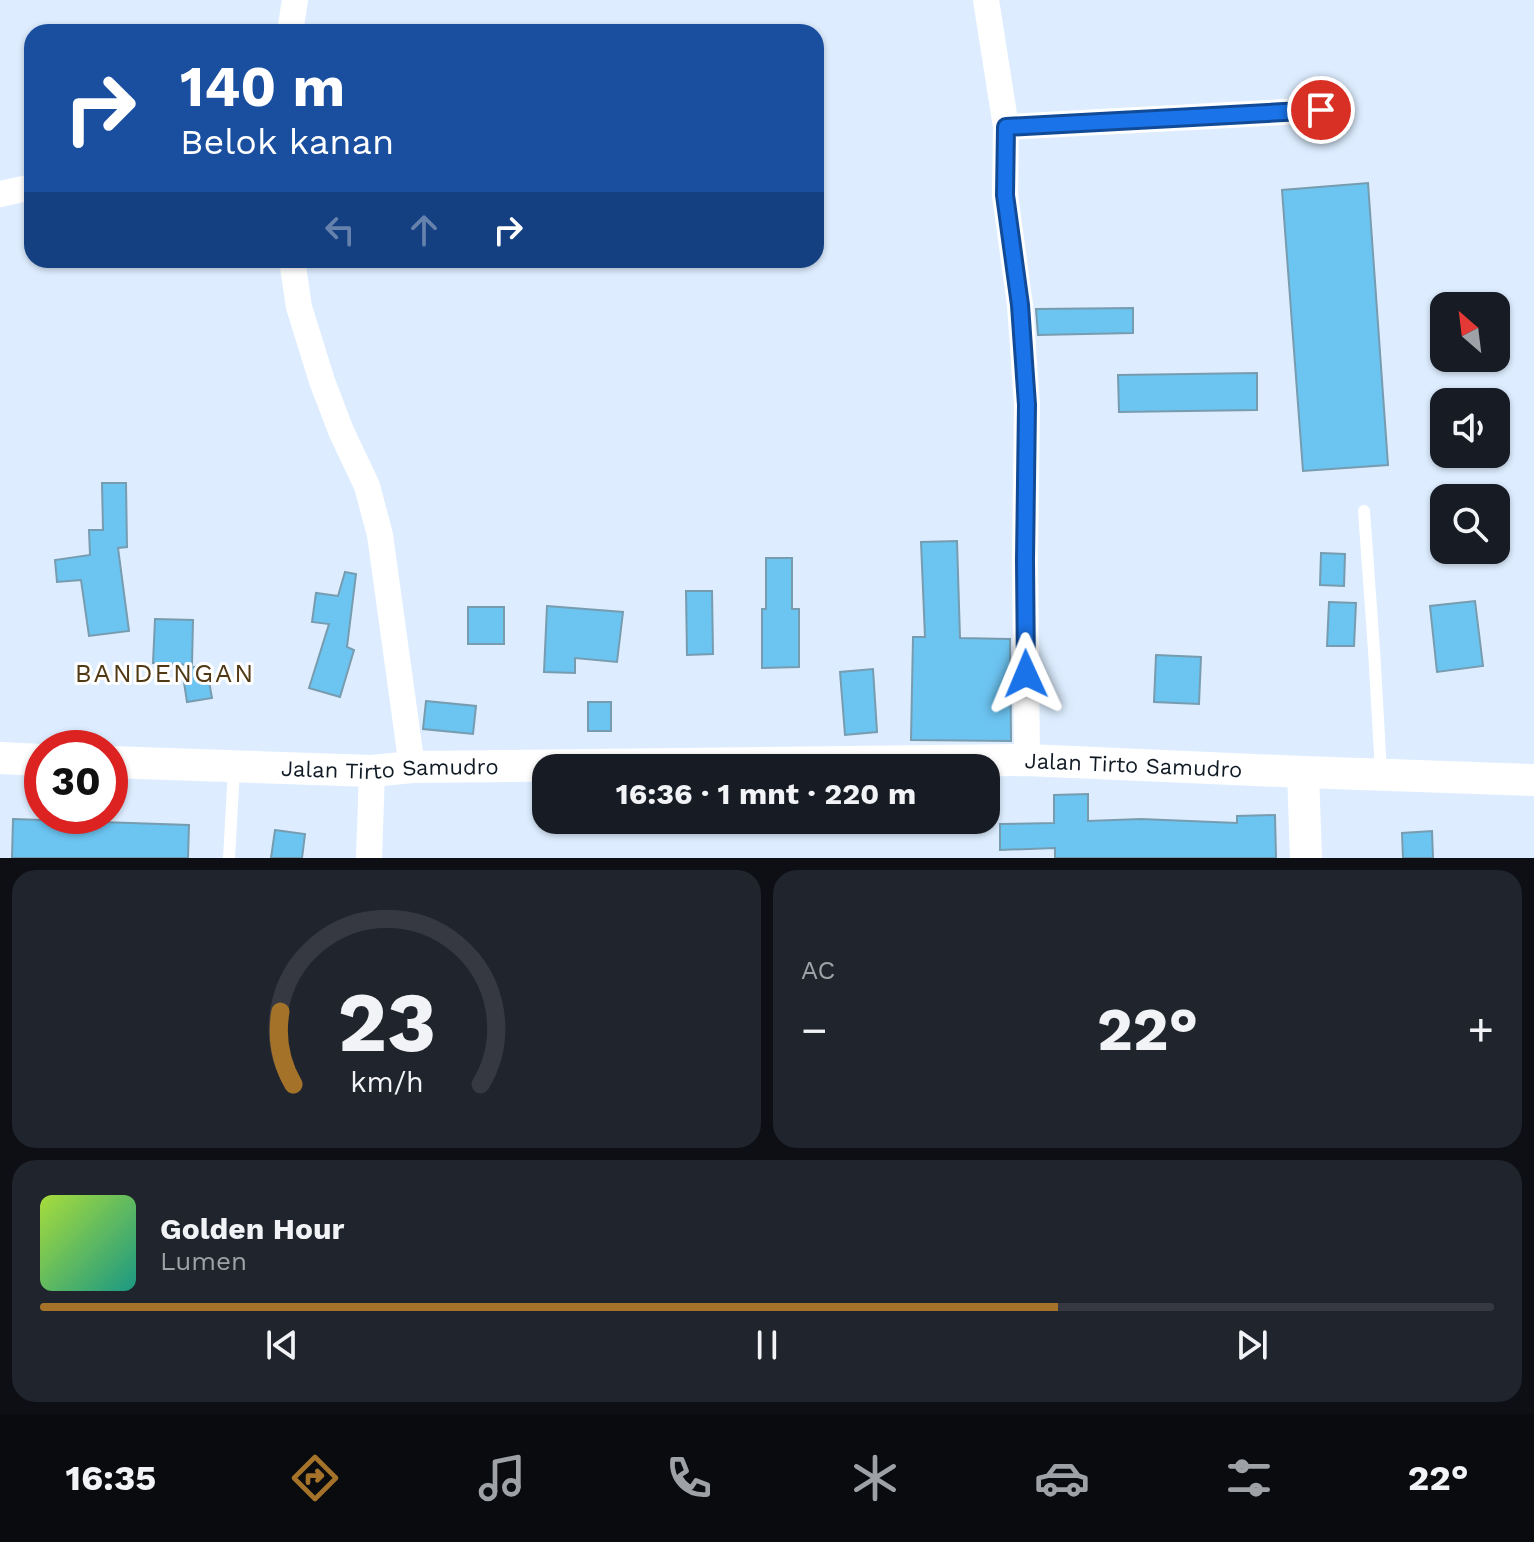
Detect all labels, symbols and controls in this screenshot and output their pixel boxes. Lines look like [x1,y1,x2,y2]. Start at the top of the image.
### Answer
text: 140 m [180,54,345,120]
icon: right [48,56,152,160]
pin [1287,76,1355,144]
icon: arrive [1299,88,1343,132]
text: Belok kanan [180,121,394,163]
icon: left [318,208,362,252]
icon: ahead [402,208,446,252]
icon: right [486,208,530,252]
north arrow [1430,292,1510,372]
map controls [1430,292,1510,564]
button: sound [1430,388,1510,468]
button: search [1430,484,1510,564]
position arrow [984,632,1068,716]
district label: BANDENGAN [75,658,255,688]
speed limit sign: 30 [24,730,128,834]
street label: Jalan Tirto Samudro [1024,747,1243,782]
street label: Jalan Tirto Samudro [281,754,499,784]
text: 16:36 · 1 mnt · 220 m [616,776,916,811]
text: AC [801,955,835,985]
text: 23 [337,974,436,1071]
text: 22° [1097,994,1198,1065]
text: − [801,1004,828,1056]
text: + [1467,1004,1494,1056]
text: km/h [350,1065,423,1099]
text: Golden Hour [160,1211,344,1246]
text: Lumen [160,1246,247,1276]
icon: previous [260,1323,304,1367]
icon: pause [745,1323,789,1367]
icon: next [1230,1323,1274,1367]
icon: directions [287,1450,343,1506]
icon: music [474,1450,530,1506]
icon: phone [661,1450,717,1506]
icon: climate [847,1450,903,1506]
icon: car [1034,1450,1090,1506]
icon: filters [1221,1450,1277,1506]
text: 16:35 [65,1457,156,1499]
text: 22° [1408,1457,1469,1499]

